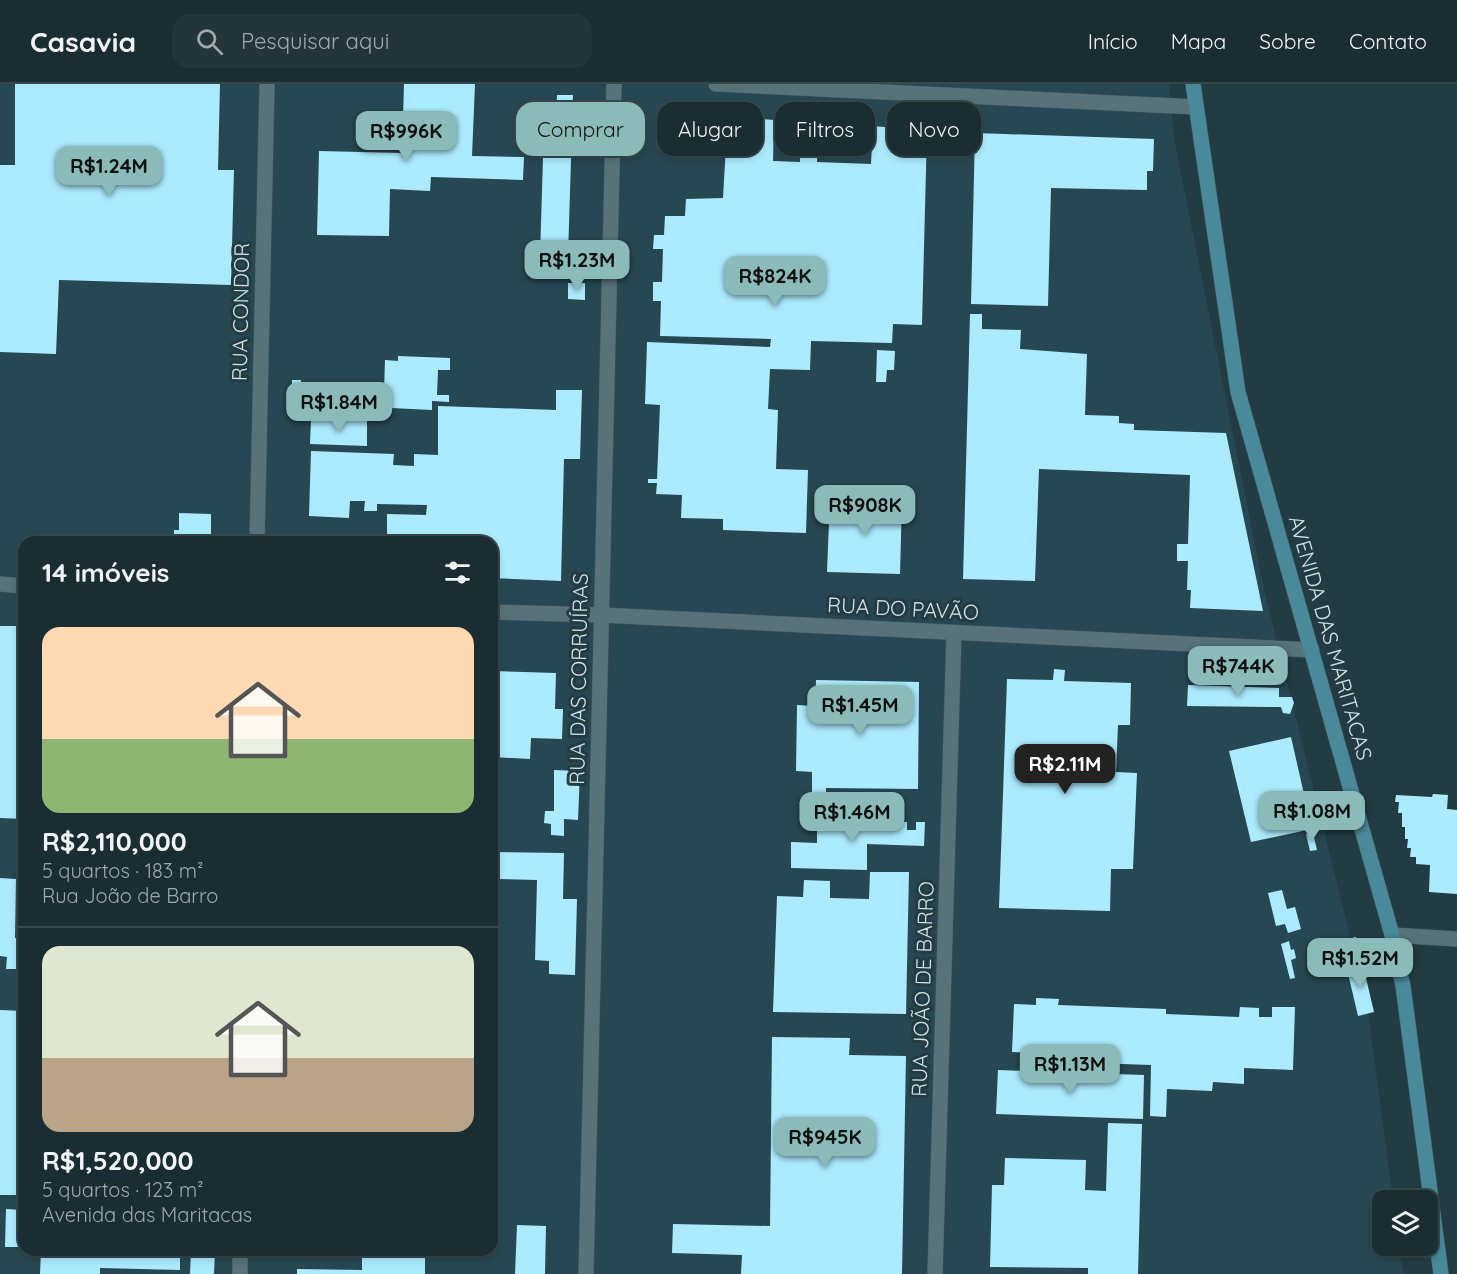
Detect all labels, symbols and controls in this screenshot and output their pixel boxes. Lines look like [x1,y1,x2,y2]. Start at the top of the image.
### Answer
search box [172,14,592,68]
text: Casavia [30,24,136,59]
icon: search [193,25,226,58]
text: Pesquisar aqui [241,27,389,55]
text: Início [1088,28,1138,54]
text: Mapa [1171,28,1226,54]
text: Sobre [1259,28,1316,54]
text: Contato [1349,28,1427,54]
chip: Comprar [516,102,645,156]
chip: Alugar [657,102,763,156]
chip: Filtros [775,102,875,156]
chip: Novo [887,102,981,156]
pin: R$996K [357,111,455,162]
text: R$996K [370,118,442,143]
pin: R$1.24M [54,146,164,197]
text: R$1.24M [70,153,148,178]
pin: R$1.23M [522,240,632,291]
street label: RUA CONDOR [226,243,254,381]
text: R$1.23M [539,247,615,272]
pin: R$824K [726,256,824,307]
text: R$824K [739,263,811,288]
pin: R$1.84M [284,382,394,433]
text: R$1.84M [300,389,378,414]
pin: R$908K [816,485,914,536]
text: R$908K [828,492,902,517]
street label: AVENIDA DAS MARITACAS [1284,513,1378,763]
text: 14 imóveis [42,556,169,589]
icon: filters [441,556,474,589]
street label: RUA DAS CORRUÍRAS [563,573,593,785]
street label: RUA DO PAVÃO [827,591,980,625]
pin: R$744K [1189,646,1287,697]
text: R$744K [1202,653,1274,678]
icon: home [204,666,312,774]
pin: R$1.45M [805,685,915,736]
text: R$1.45M [821,692,899,717]
pin: R$2.11M [1010,744,1120,795]
text: R$2.11M [1029,751,1101,776]
pin: R$1.08M [1257,791,1367,842]
pin: R$1.46M [797,792,907,843]
text: R$1.08M [1273,798,1351,823]
text: R$1.46M [813,799,891,824]
text: R$2,110,000 [42,825,187,858]
text: 5 quartos · 183 m² [42,858,203,883]
street label: RUA JOÃO DE BARRO [905,881,939,1097]
text: Rua João de Barro [42,883,218,908]
pin: R$1.52M [1305,938,1415,989]
text: R$1.52M [1321,945,1399,970]
icon: home [204,985,312,1093]
pin: R$1.13M [1015,1044,1125,1095]
text: R$1.13M [1034,1051,1106,1076]
pin: R$945K [776,1117,874,1168]
text: R$945K [788,1124,862,1149]
text: R$1,520,000 [42,1144,193,1177]
text: 5 quartos · 123 m² [42,1177,204,1202]
map controls [1372,1190,1438,1256]
button: layers [1372,1190,1438,1256]
text: Avenida das Maritacas [42,1202,252,1227]

